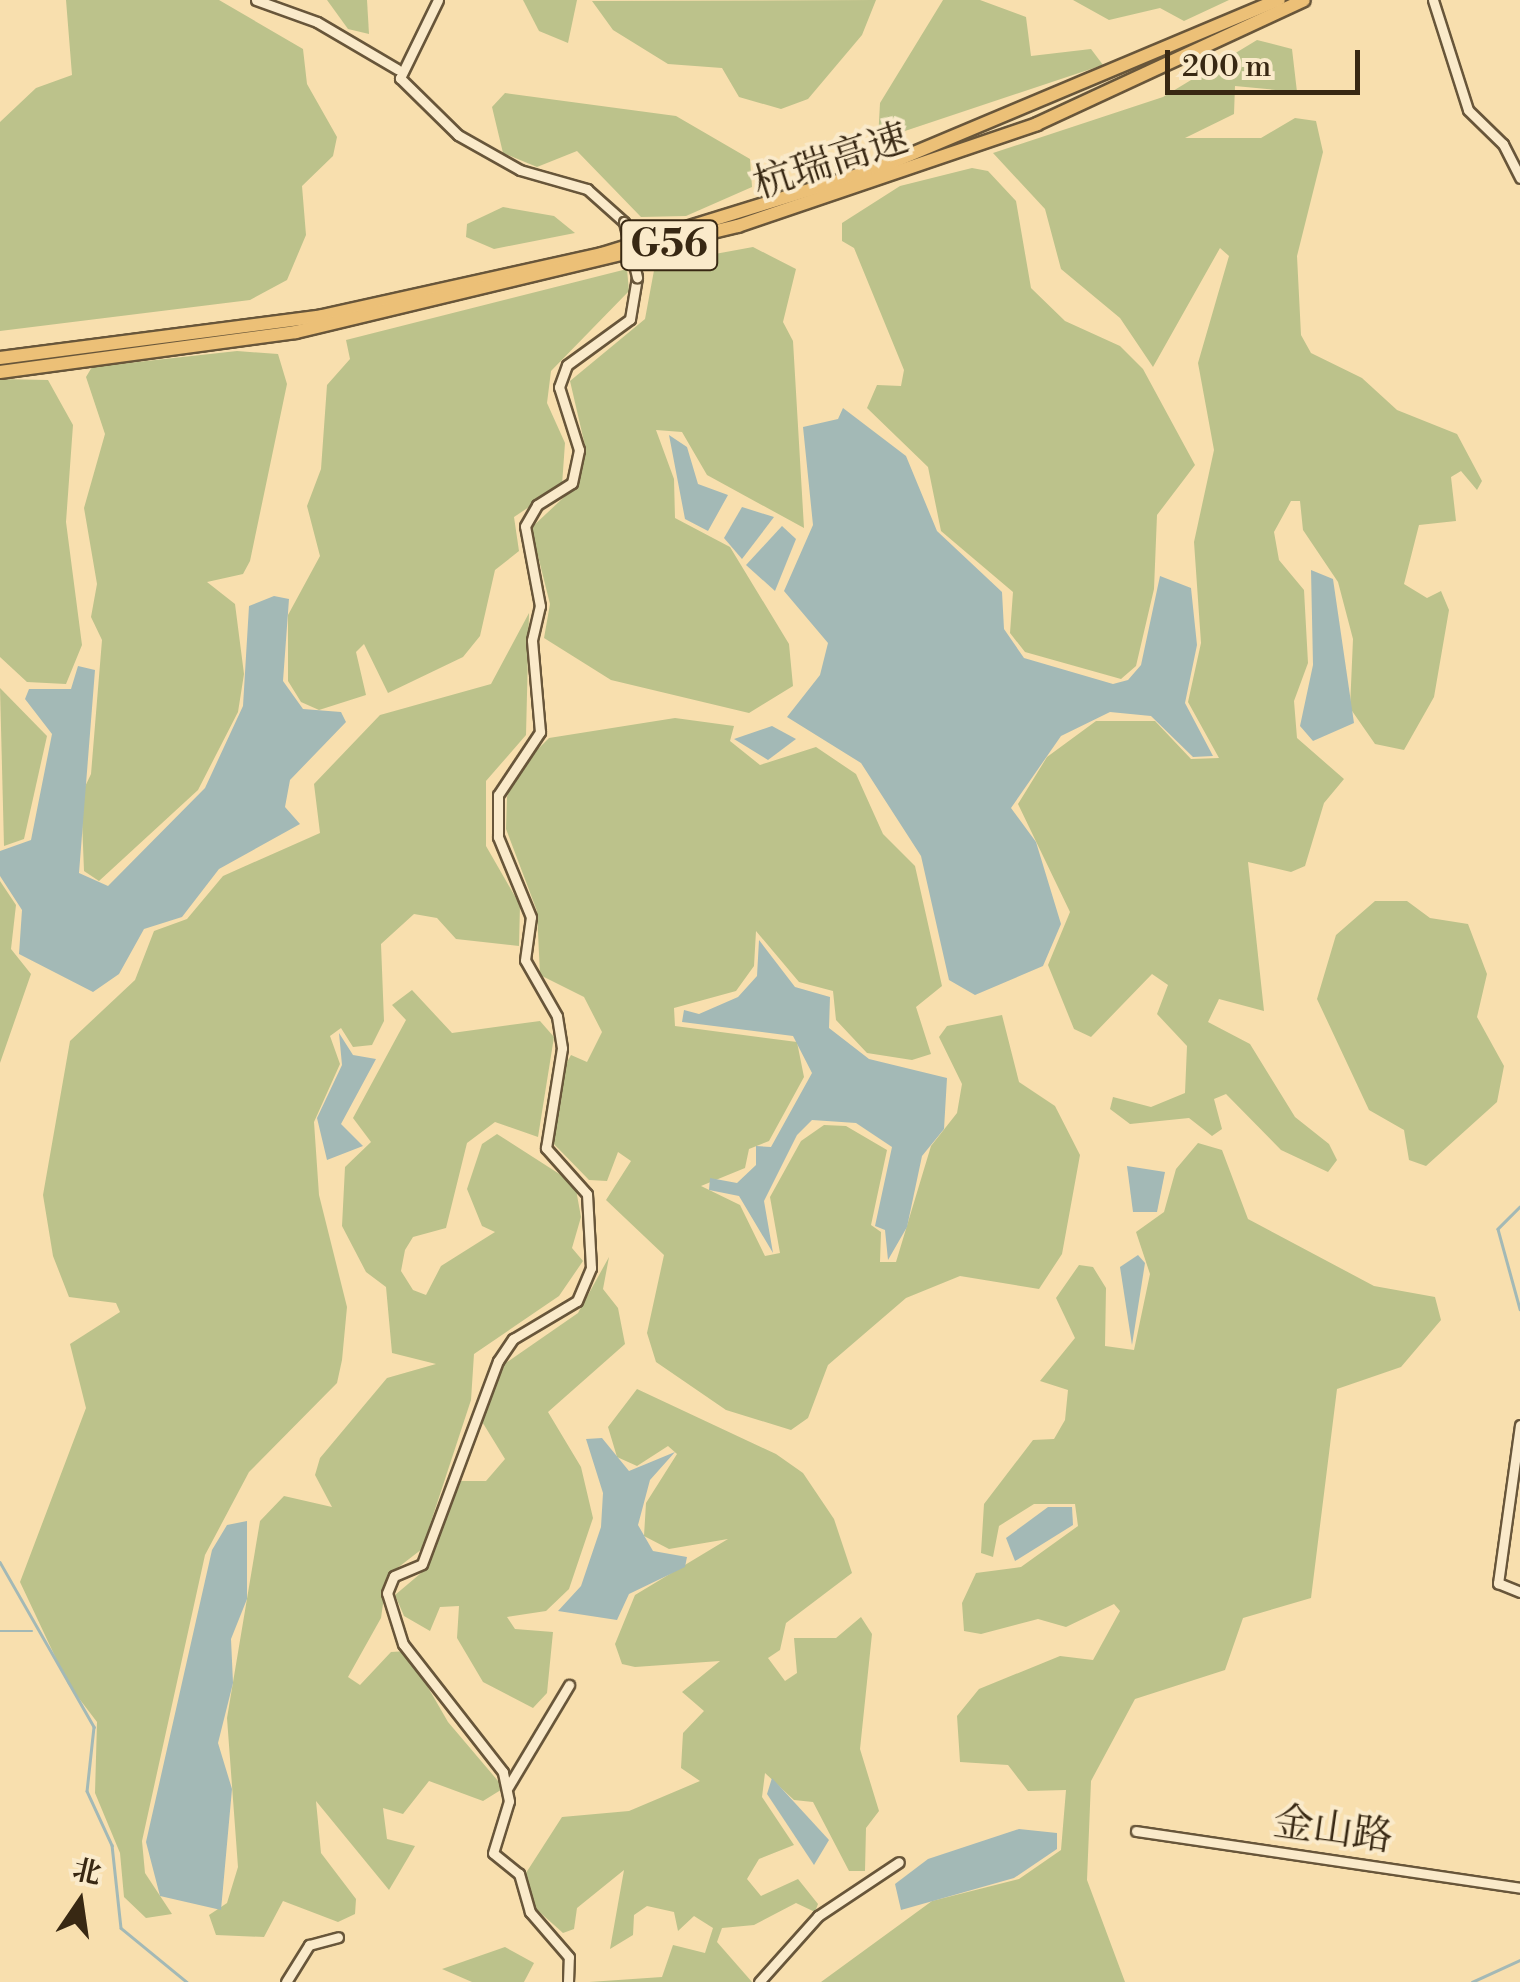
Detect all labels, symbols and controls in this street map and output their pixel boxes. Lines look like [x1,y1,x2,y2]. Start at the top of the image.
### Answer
scale bar [1170,30,1365,92]
text: 200 m [1182,48,1271,86]
street label: 杭瑞高速 [747,114,915,210]
road number: G56 [619,212,719,278]
street label: 金山路 [1270,1798,1396,1862]
north arrow [30,1852,130,1952]
text: 北 [69,1852,104,1892]

